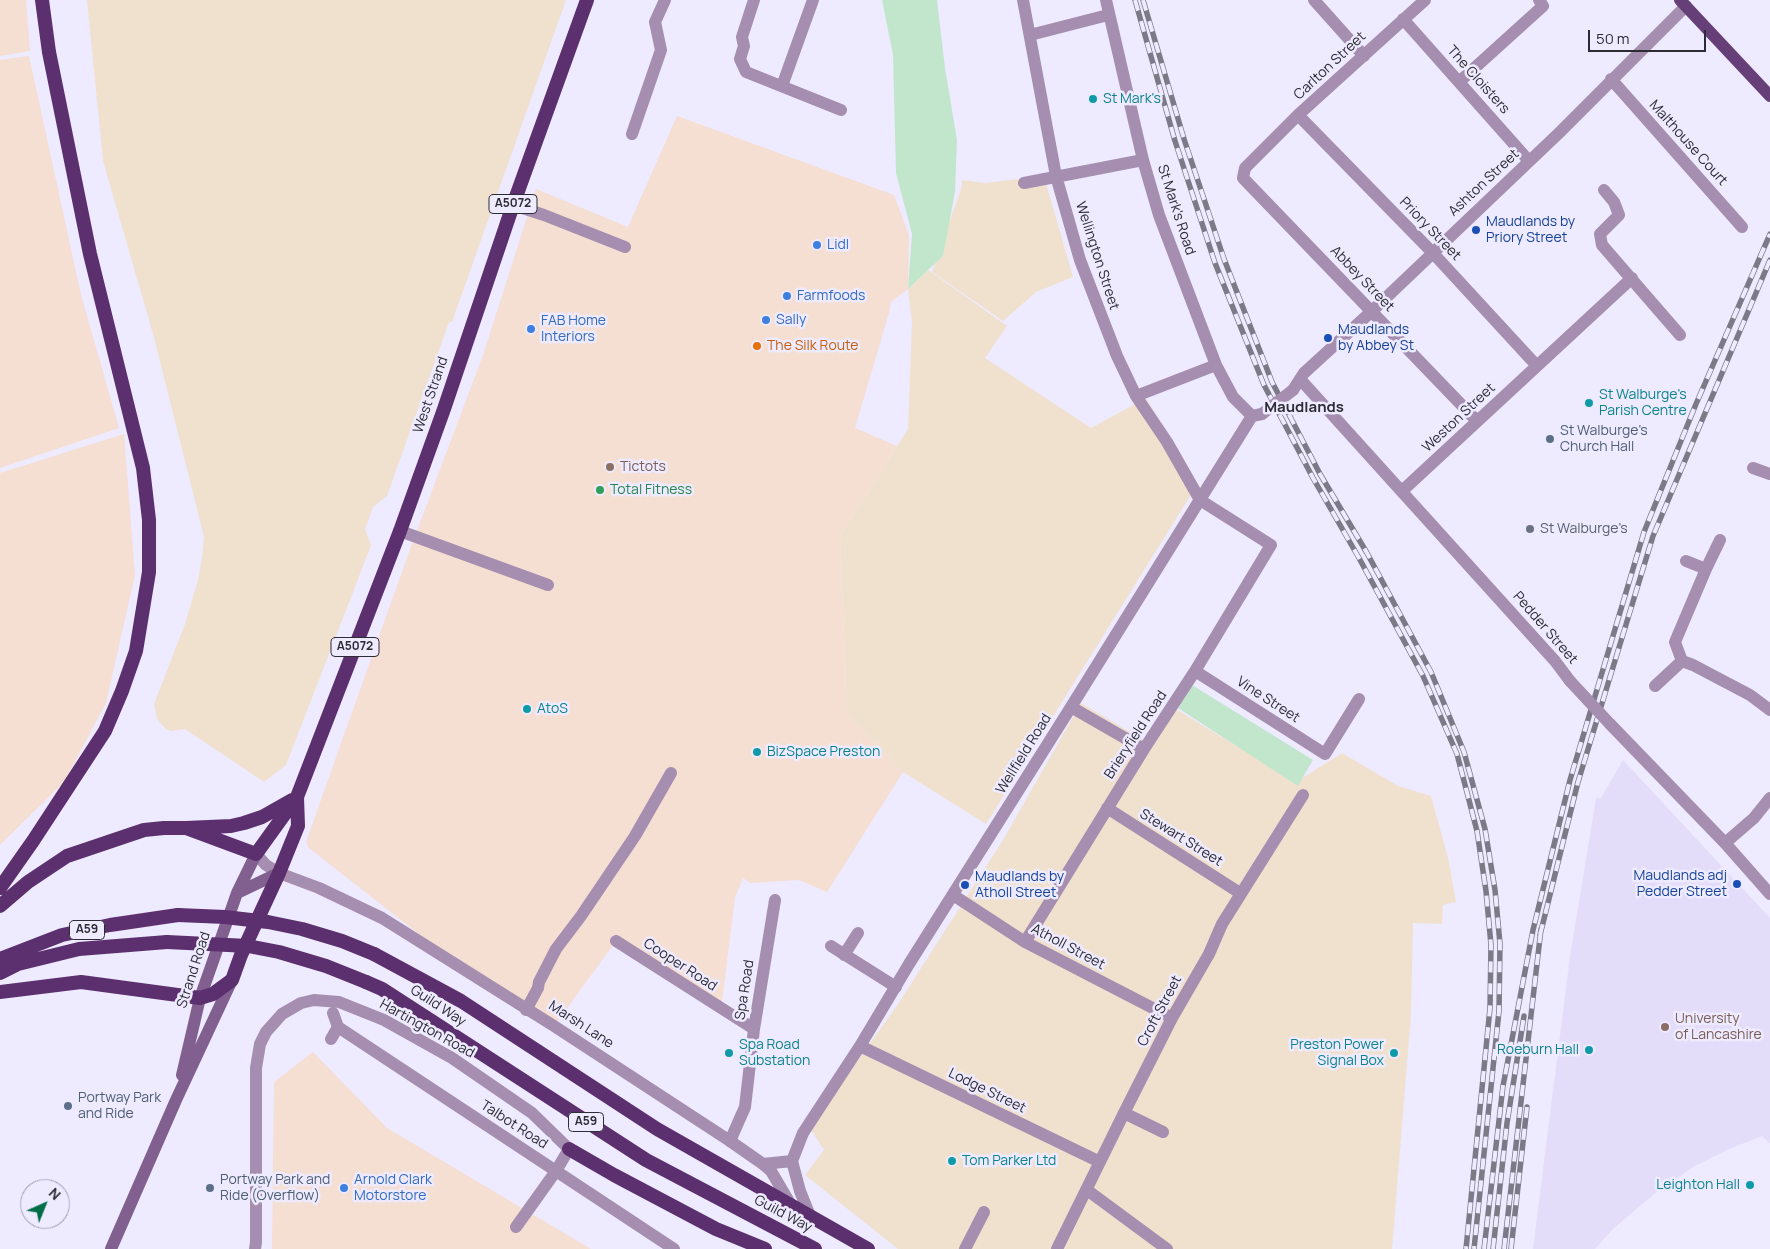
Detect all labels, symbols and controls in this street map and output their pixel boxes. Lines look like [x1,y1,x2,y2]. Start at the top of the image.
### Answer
scale bar [1590,20,1708,52]
text: 50 m [1596,28,1630,49]
street label: Carlton Street [1291,29,1369,103]
street label: The Cloisters [1443,43,1513,117]
place label: St Mark's [1103,91,1161,107]
marker: St Mark's [1087,93,1099,105]
street label: Malthouse Court [1645,97,1731,189]
street label: Ashton Street [1445,146,1523,220]
street label: St Mark's Road [1154,163,1198,257]
road number: A5072 [489,194,537,213]
street label: Priory Street [1396,194,1464,264]
street label: Wellington Street [1072,200,1122,312]
place label: Maudlands by Priory Street [1486,214,1575,246]
marker: Maudlands by Priory Street [1470,224,1482,236]
place label: Lidl [827,237,849,253]
marker: Lidl [811,239,823,251]
street label: Abbey Street [1327,243,1397,315]
place label: Farmfoods [797,288,865,304]
marker: Farmfoods [781,290,793,302]
place label: Sally [776,312,806,328]
place label: FAB Home Interiors [541,313,606,346]
marker: Sally [760,314,772,326]
place label: Maudlands by Abbey St [1338,322,1414,354]
marker: FAB Home Interiors [525,323,537,335]
marker: Maudlands by Abbey St [1322,332,1334,344]
place label: The Silk Route [767,338,858,354]
marker: The Silk Route [751,340,763,352]
street label: West Strand [410,355,452,435]
street label: Weston Street [1419,380,1499,456]
place label: St Walburge's Parish Centre [1599,387,1687,420]
marker: St Walburge's Parish Centre [1583,397,1595,409]
district label: Maudlands [1264,399,1344,417]
place label: St Walburge's Church Hall [1560,423,1648,456]
marker: St Walburge's Church Hall [1544,433,1556,445]
place label: Tictots [620,459,666,475]
marker: Tictots [604,461,616,473]
place label: Total Fitness [610,482,692,498]
marker: Total Fitness [594,484,606,496]
place label: St Walburge's [1540,521,1628,537]
marker: St Walburge's [1524,523,1536,535]
street label: Pedder Street [1509,588,1581,668]
road number: A5072 [331,638,379,656]
street label: Vine Street [1233,673,1303,727]
street label: Brieryfield Road [1101,688,1171,782]
place label: AtoS [537,701,568,717]
marker: AtoS [521,703,533,715]
street label: Wellfield Road [993,711,1055,797]
place label: BizSpace Preston [767,744,880,760]
marker: BizSpace Preston [751,746,763,758]
street label: Stewart Street [1136,806,1226,870]
place label: Maudlands adj Pedder Street [1634,868,1727,900]
place label: Maudlands by Atholl Street [975,869,1064,902]
marker: Maudlands adj Pedder Street [1731,878,1743,890]
marker: Maudlands by Atholl Street [959,879,971,891]
road number: A59 [70,920,104,940]
street label: Atholl Street [1028,921,1108,973]
street label: Strand Road [174,930,214,1010]
street label: Cooper Road [640,935,720,995]
street label: Spa Road [732,959,758,1021]
street label: Croft Street [1134,973,1186,1049]
street label: Guild Way [407,982,469,1030]
street label: Hartington Road [377,996,477,1062]
street label: Marsh Lane [545,998,617,1052]
place label: University of Lancashire [1675,1011,1762,1044]
marker: University of Lancashire [1659,1021,1671,1033]
place label: Spa Road Substation [739,1037,810,1070]
place label: Preston Power Signal Box [1290,1037,1384,1070]
place label: Roeburn Hall [1497,1042,1579,1058]
marker: Roeburn Hall [1583,1044,1595,1056]
marker: Spa Road Substation [723,1047,735,1059]
marker: Preston Power Signal Box [1388,1047,1400,1059]
street label: Lodge Street [946,1065,1028,1117]
place label: Portway Park and Ride [78,1090,161,1122]
street label: Talbot Road [477,1097,551,1153]
marker: Portway Park and Ride [62,1100,74,1112]
road number: A59 [568,1112,604,1132]
place label: Tom Parker Ltd [962,1153,1056,1169]
marker: Tom Parker Ltd [946,1155,958,1167]
place label: Portway Park and Ride (Overflow) [220,1172,330,1204]
place label: Arnold Clark Motorstore [354,1172,432,1204]
place label: Leighton Hall [1656,1177,1740,1193]
north arrow [20,1179,70,1229]
marker: Leighton Hall [1744,1179,1756,1191]
marker: Portway Park and Ride (Overflow) [204,1182,216,1194]
marker: Arnold Clark Motorstore [338,1182,350,1194]
text: N [45,1183,65,1204]
street label: Guild Way [751,1192,815,1236]

